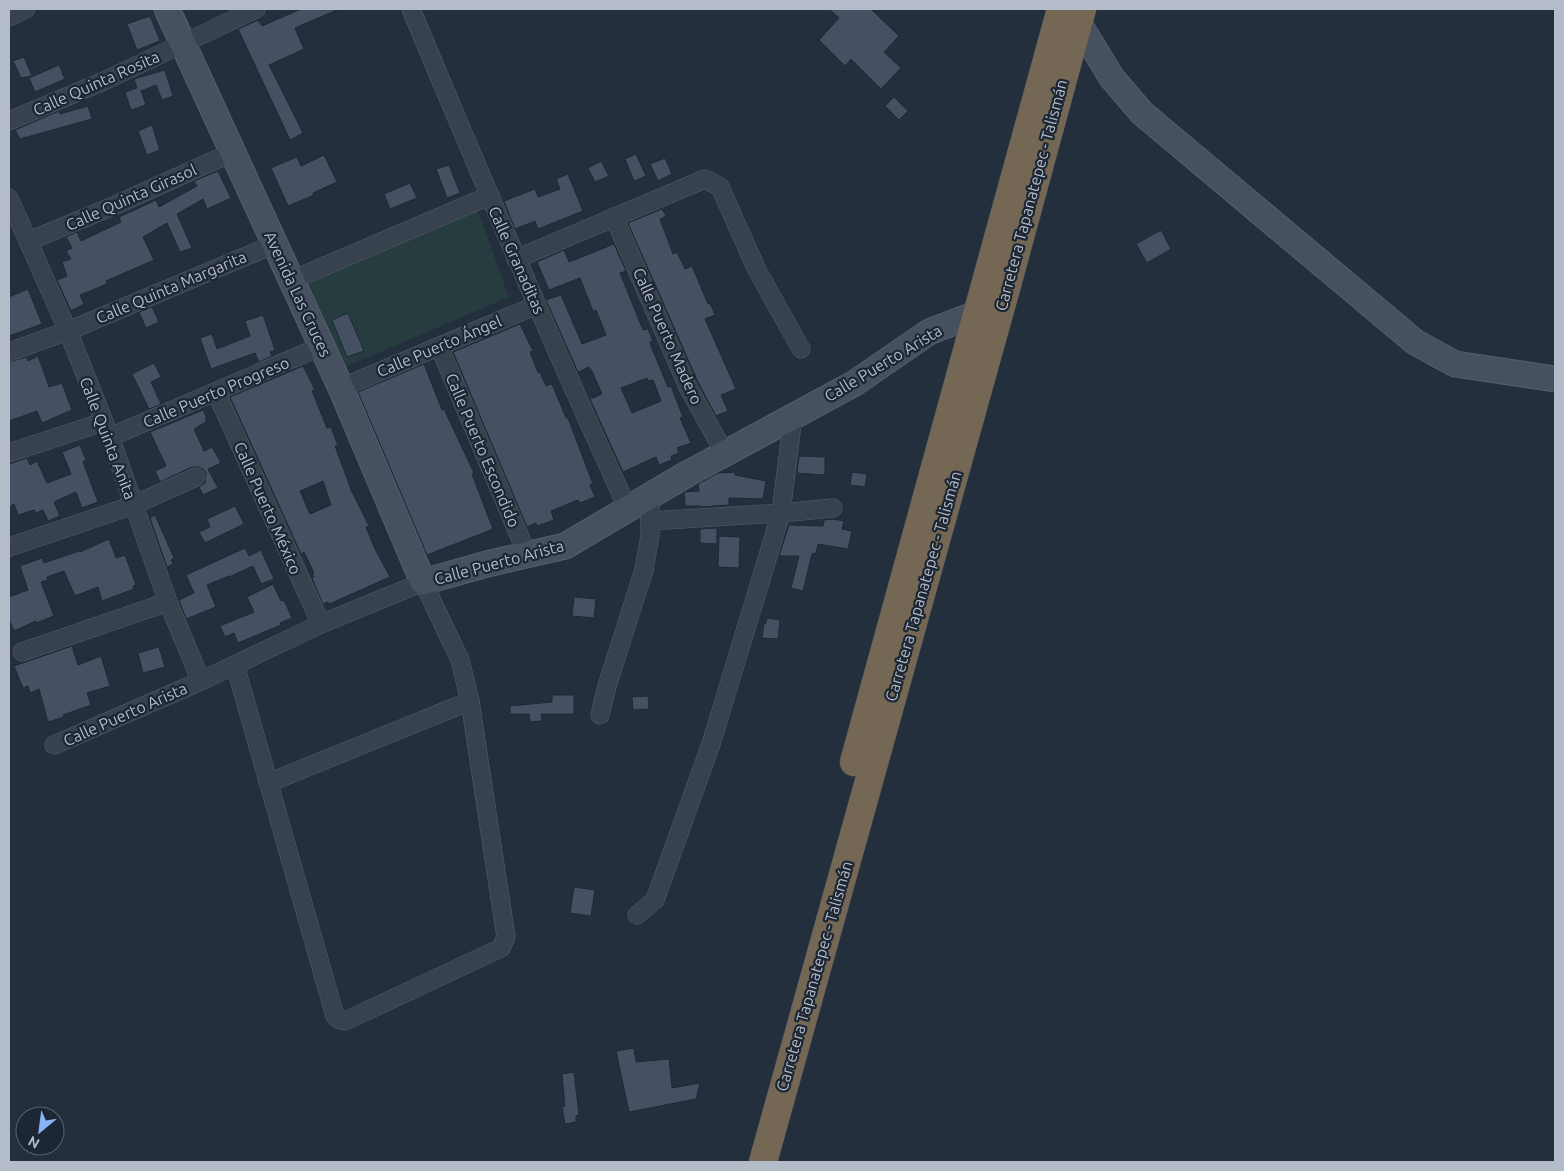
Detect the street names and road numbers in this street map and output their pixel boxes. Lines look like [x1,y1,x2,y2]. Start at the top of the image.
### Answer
street label: Calle Quinta Rosita [30,47,162,119]
street label: Carretera Tapanatepec - Talismán [991,77,1071,313]
street label: Calle Quinta Girasol [63,160,199,234]
street label: Calle Granaditas [485,203,549,317]
street label: Avenida Las Cruces [261,228,335,360]
street label: Calle Quinta Margarita [93,247,249,327]
street label: Calle Puerto Madero [630,265,706,407]
street label: Calle Puerto Ángel [373,310,504,380]
street label: Calle Puerto Arista [821,321,945,405]
street label: Calle Puerto Progreso [140,353,292,431]
street label: Calle Puerto Escondido [442,370,524,530]
street label: Calle Quinta Anita [76,374,140,502]
street label: Calle Puerto México [231,439,305,577]
street label: Carretera Tapanatepec - Talismán [881,469,965,703]
street label: Calle Puerto Arista [432,536,566,588]
street label: Calle Puerto Arista [60,679,190,749]
street label: Carretera Tapanatepec - Talismán [772,859,856,1093]

